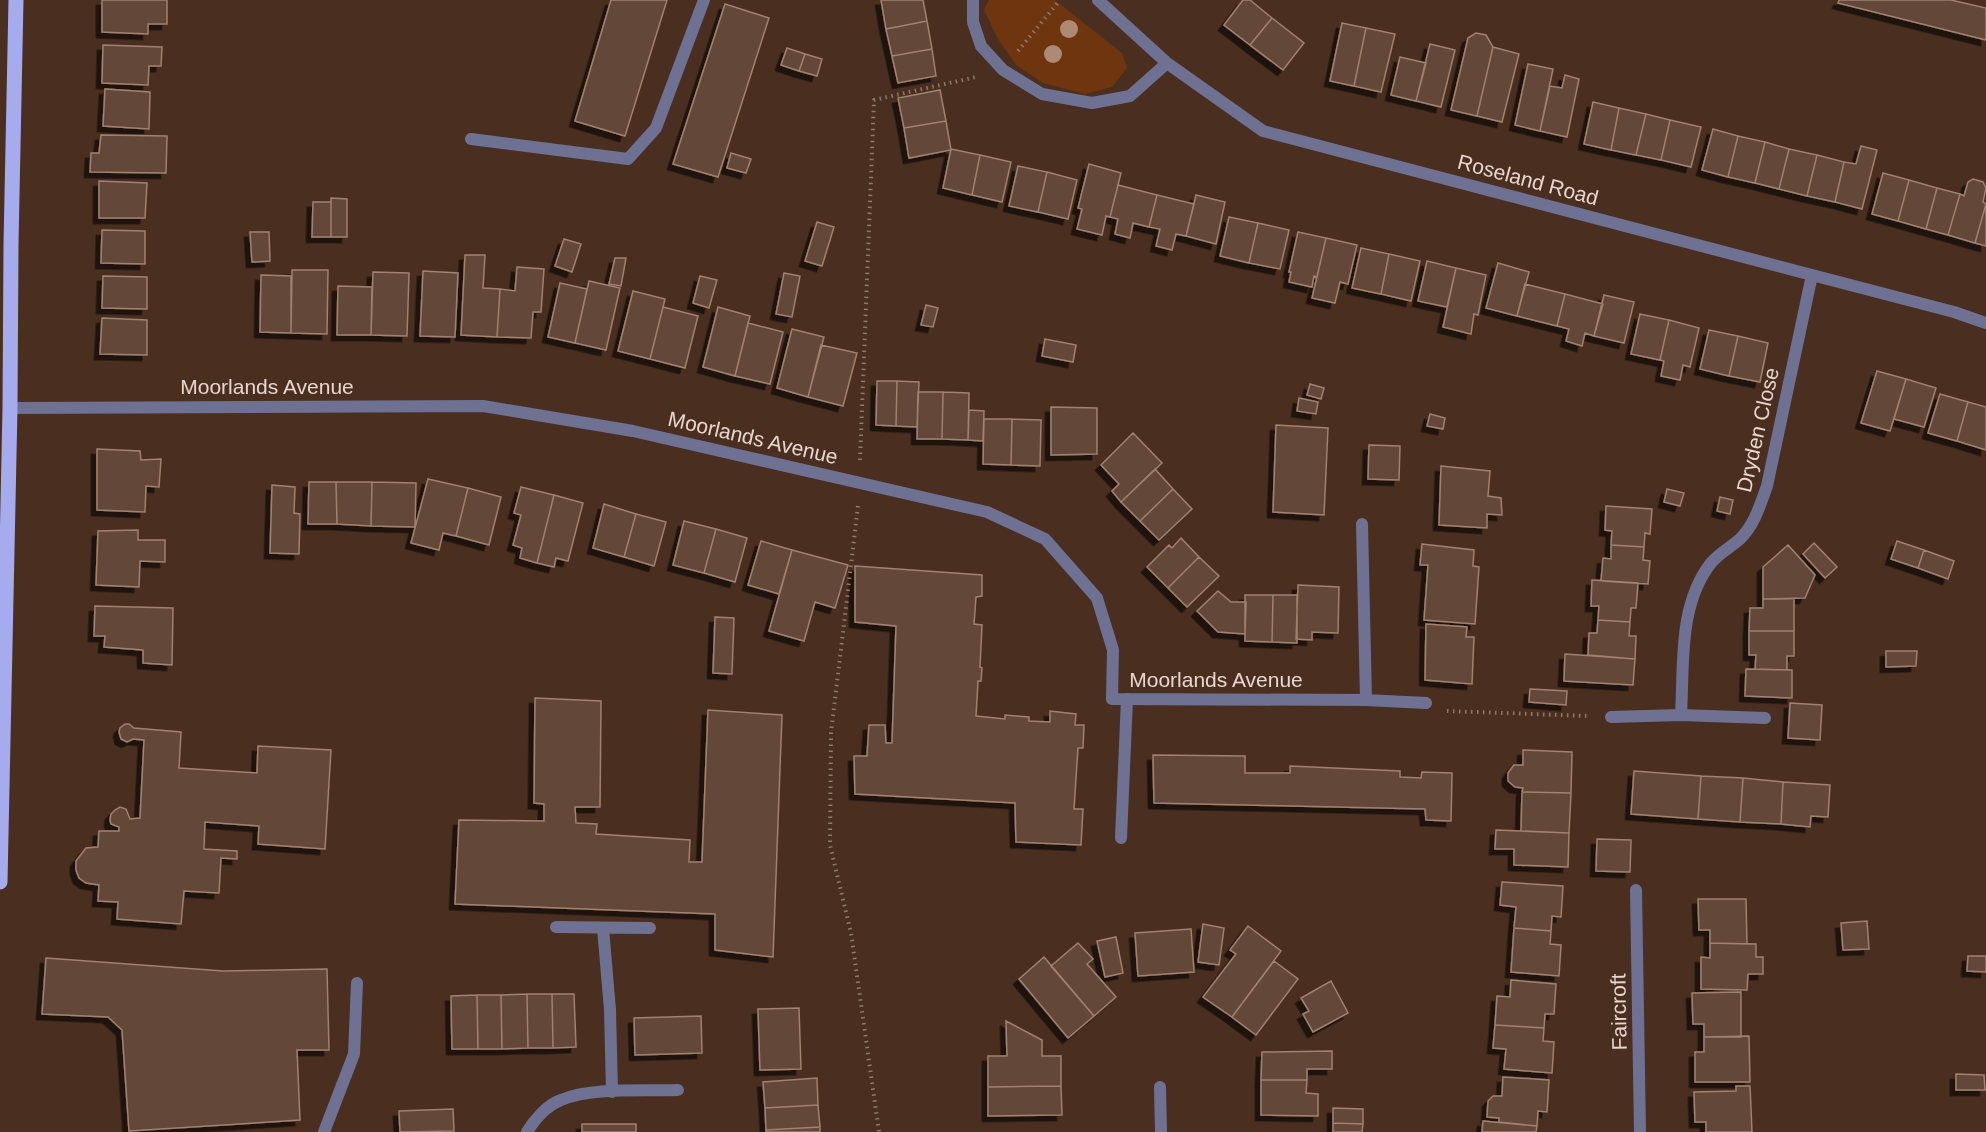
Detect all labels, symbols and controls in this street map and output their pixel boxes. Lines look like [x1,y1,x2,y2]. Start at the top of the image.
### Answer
street label: Roseland Road [1455,150,1601,209]
street label: Dryden Close [1732,365,1783,494]
street label: Moorlands Avenue [180,375,354,398]
street label: Moorlands Avenue [666,407,840,468]
street label: Moorlands Avenue [1129,668,1303,691]
street label: Faircroft [1606,973,1631,1051]

